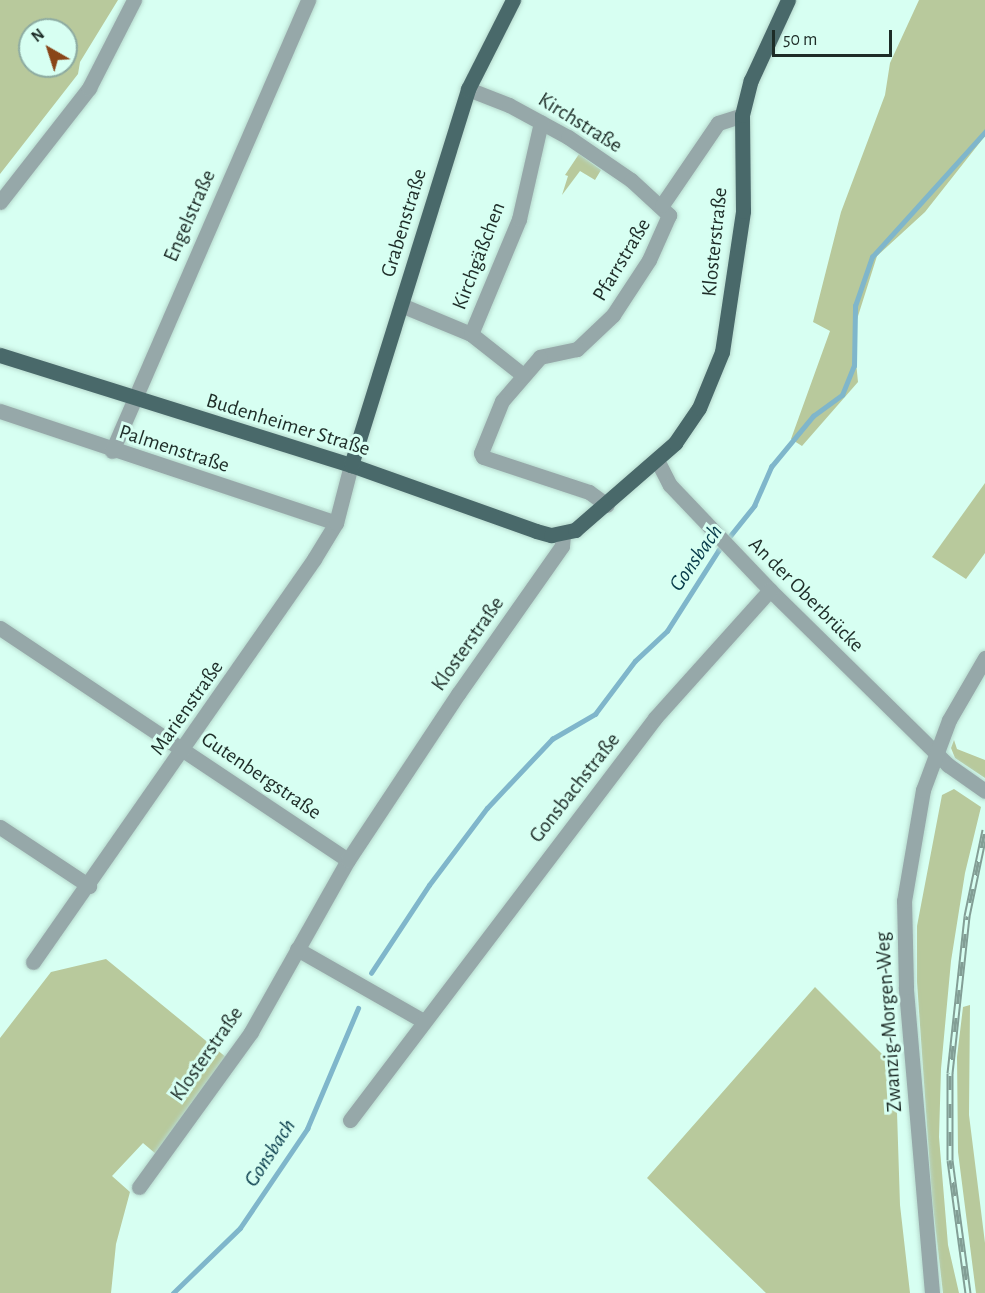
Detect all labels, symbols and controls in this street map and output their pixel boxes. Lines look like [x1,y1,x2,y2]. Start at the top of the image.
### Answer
north arrow [18,18,78,78]
scale bar [775,18,895,56]
text: N [29,26,47,45]
text: 50 m [783,31,817,49]
street label: Kirchstraße [533,87,627,159]
street label: Engelstraße [159,166,221,266]
street label: Grabenstraße [376,166,432,280]
street label: Klosterstraße [697,186,733,298]
street label: Kirchgäßchen [447,199,511,313]
street label: Pfarrstraße [587,214,657,306]
street label: Budenheimer Straße [203,388,373,462]
street label: Palmenstraße [116,419,232,479]
water label: Gonsbach [664,519,728,597]
street label: An der Oberbrücke [743,532,869,658]
street label: Klosterstraße [426,592,510,696]
street label: Marienstraße [145,656,229,760]
street label: Gutenbergstraße [196,727,326,825]
street label: Gonsbachstraße [524,728,626,848]
street label: Zwanzig-Morgen-Weg [870,931,908,1113]
street label: Klosterstraße [165,1002,249,1106]
water label: Gonsbach [238,1114,302,1192]

